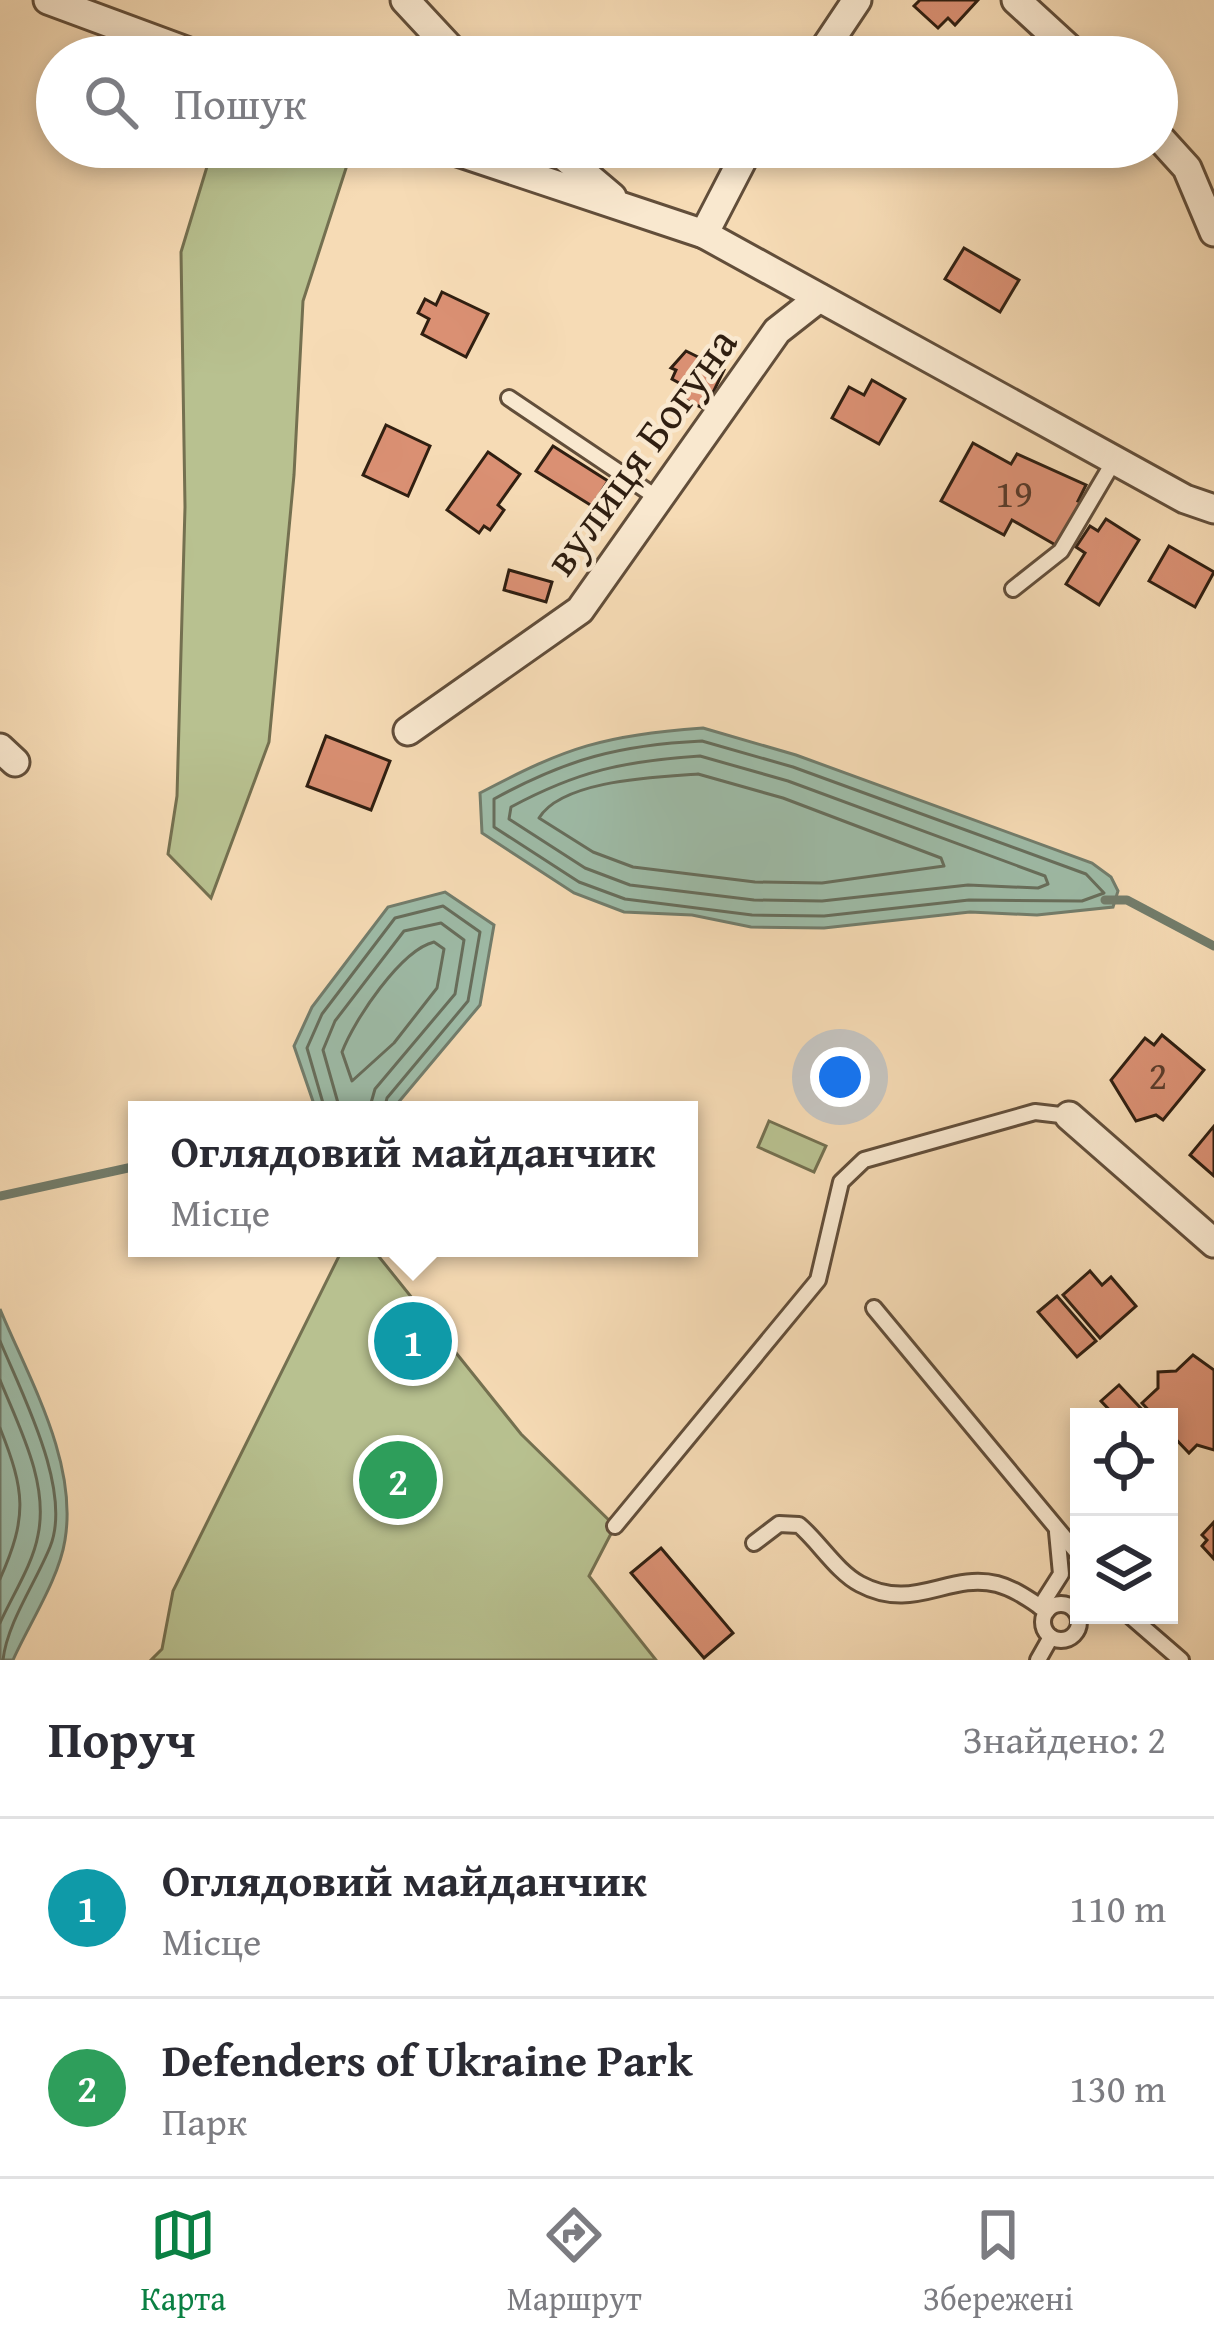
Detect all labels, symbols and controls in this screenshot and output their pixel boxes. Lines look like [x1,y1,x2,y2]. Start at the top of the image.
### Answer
search box [36,36,1178,168]
icon: search [78,69,144,135]
text: Пошук [174,70,307,135]
street label: вулиця Богуна [527,313,752,588]
house number: 19 [995,464,1033,521]
house number: 2 [1149,1046,1167,1103]
your location [810,1047,870,1107]
popup [128,1101,698,1257]
text: Оглядовий майданчик [171,1118,655,1183]
text: Місце [171,1183,270,1240]
pin: 1 [374,1296,452,1386]
map controls [1070,1408,1178,1624]
button: locate [1070,1408,1178,1516]
pin: 2 [359,1435,437,1525]
button: layers [1070,1516,1178,1624]
text: Поруч [48,1701,195,1776]
text: Знайдено: 2 [963,1710,1166,1767]
text: Оглядовий майданчик [162,1847,647,1912]
text: 1 [77,1879,97,1936]
text: 110 m [1069,1879,1166,1936]
text: Місце [162,1912,261,1969]
text: Defenders of Ukraine Park [162,2027,692,2092]
text: 2 [77,2059,97,2116]
text: 130 m [1069,2059,1166,2116]
text: Парк [162,2092,247,2149]
tab: Карта [140,2202,226,2322]
tab: Маршрут [507,2202,642,2322]
tab: Збережені [923,2202,1074,2322]

